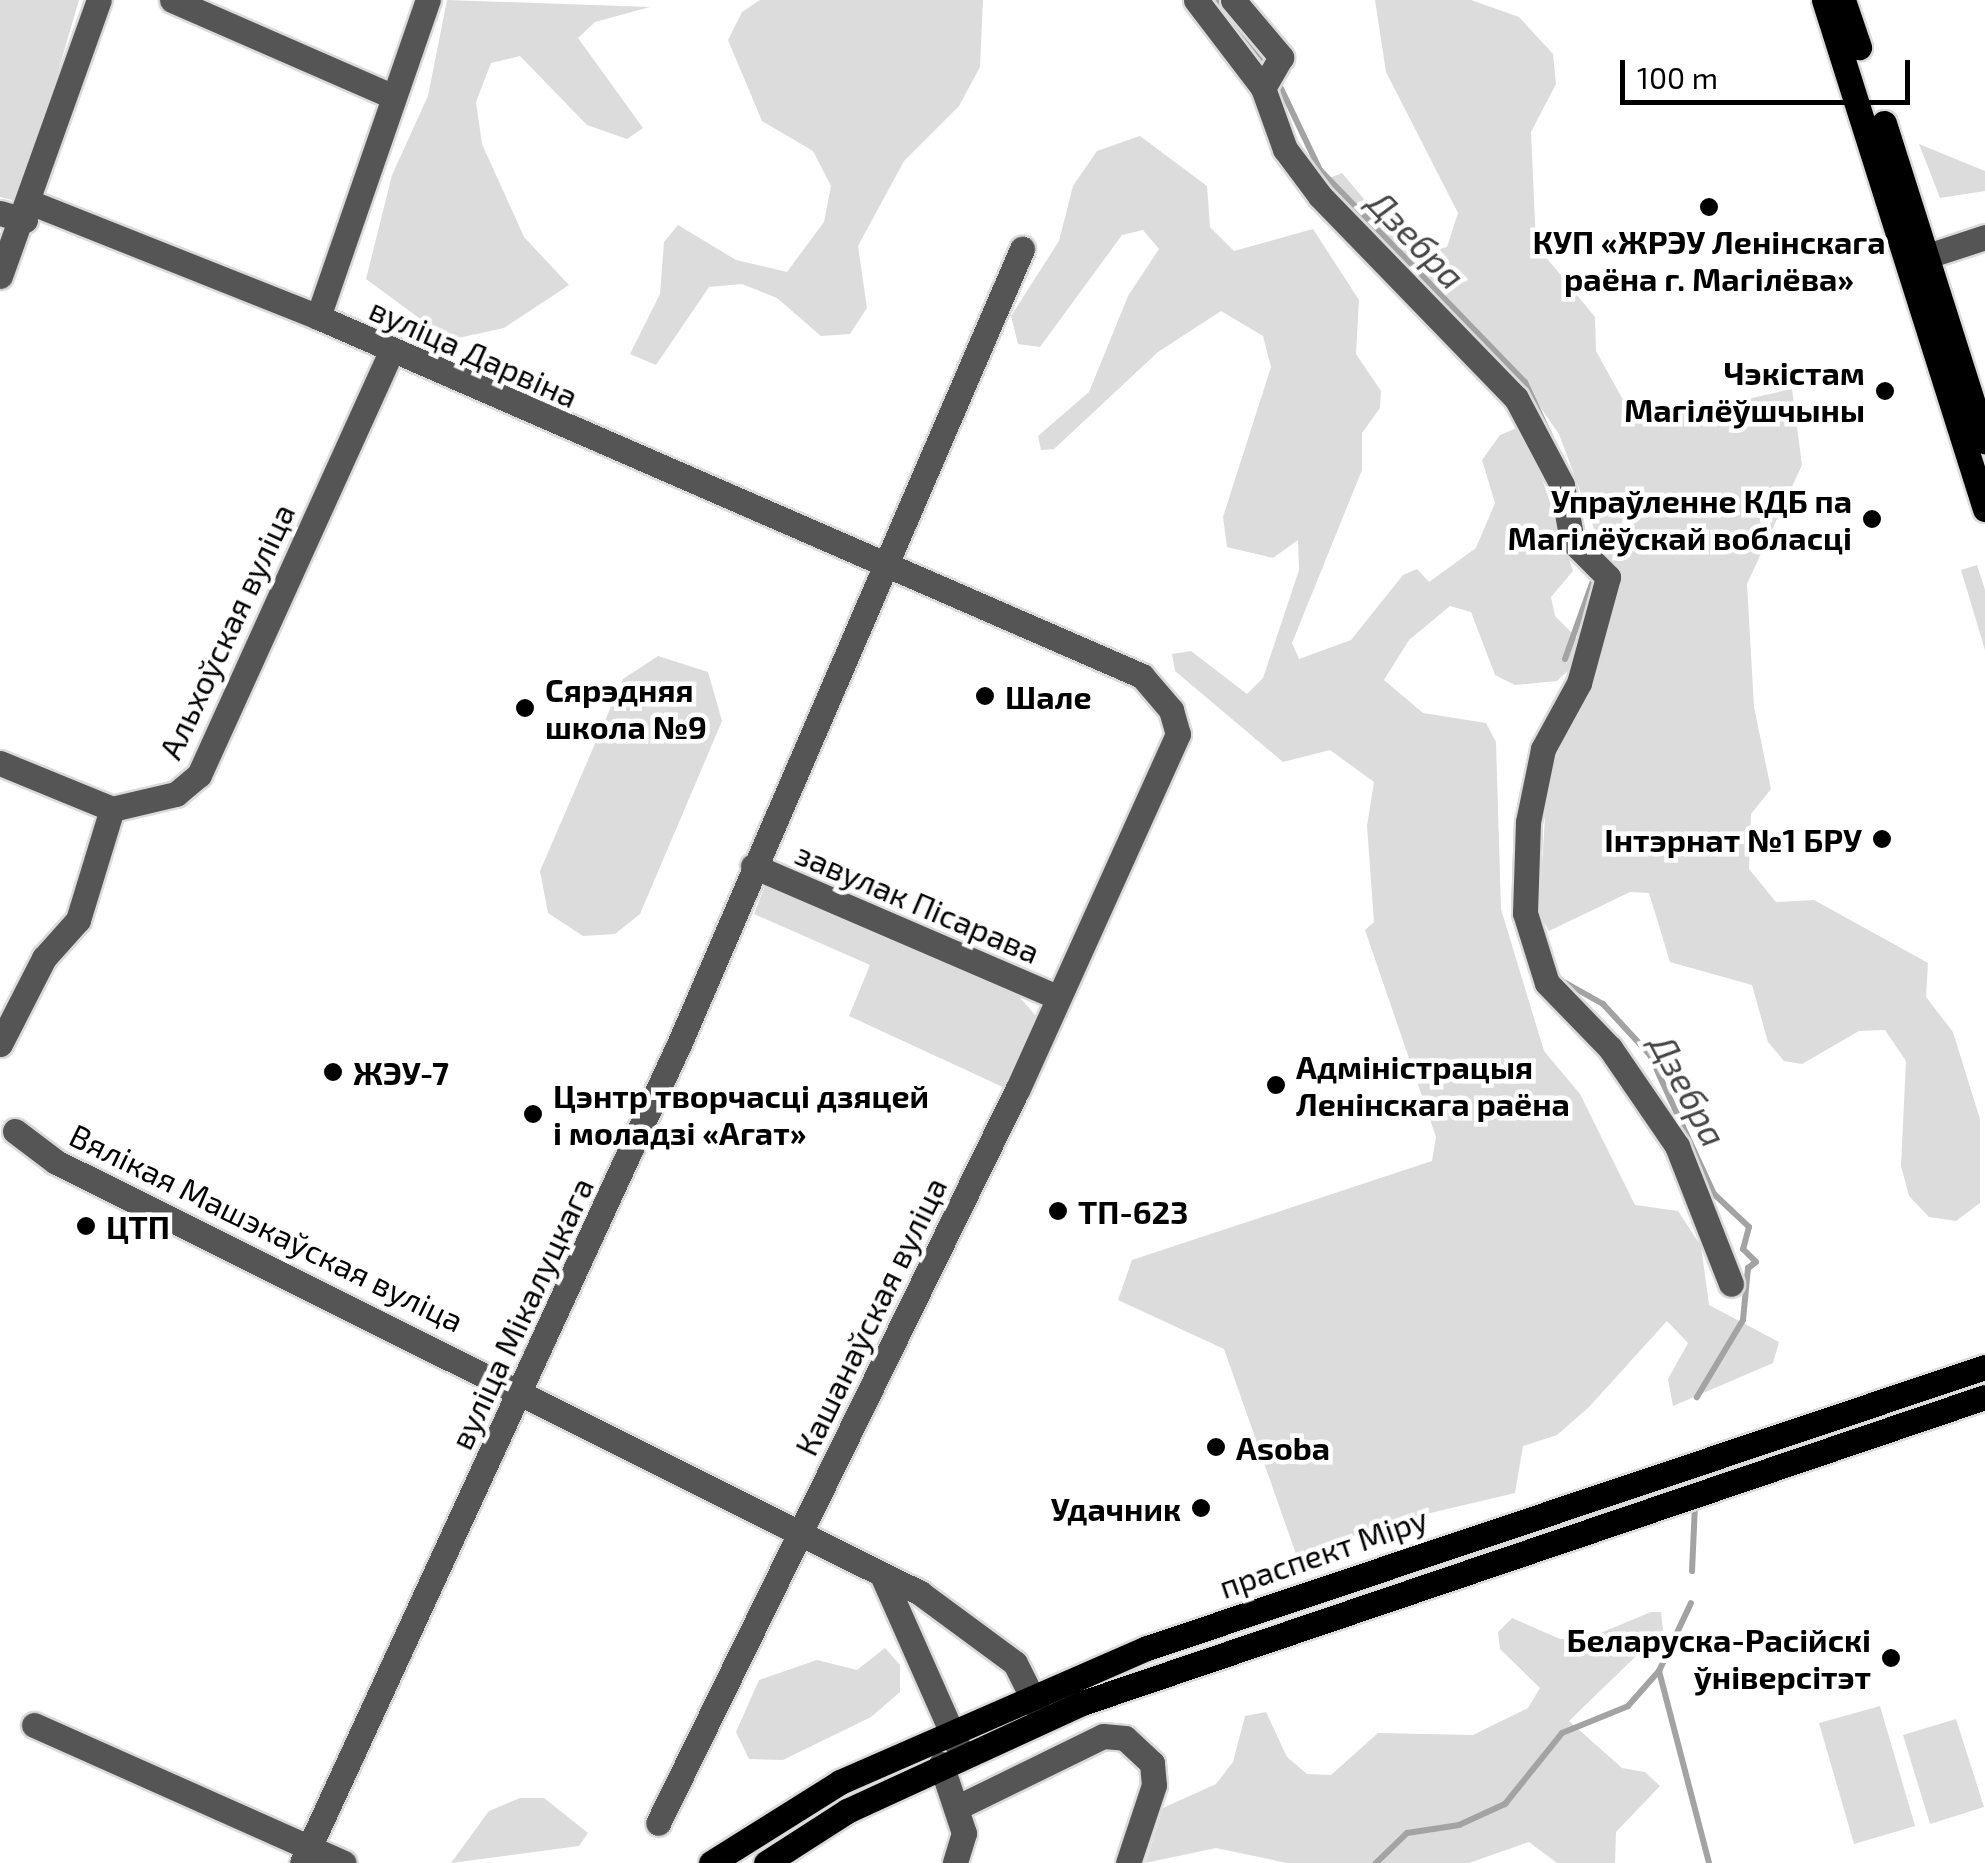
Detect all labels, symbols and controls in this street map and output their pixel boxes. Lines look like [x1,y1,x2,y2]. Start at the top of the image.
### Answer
scale bar [1625,40,1915,102]
text: 100 m [1637,59,1718,95]
water label: Дзебра [1360,181,1474,297]
marker: КУП «ЖРЭУ Ленінскага раёна г. Магілёва» [1698,196,1720,218]
place label: КУП «ЖРЭУ Ленінскага раёна г. Магілёва» [1532,223,1886,298]
street label: вуліца Дарвіна [364,289,584,415]
place label: Чэкістам Магілёўшчыны [1624,354,1865,429]
marker: Чэкістам Магілёўшчыны [1874,380,1896,402]
place label: Упраўленне КДБ па Магілёўскай вобласці [1508,482,1852,557]
street label: Альхоўская вуліца [150,497,302,765]
marker: Упраўленне КДБ па Магілёўскай вобласці [1861,508,1883,530]
place label: Сярэдняя школа №9 [545,671,707,746]
place label: Шале [1005,677,1092,715]
marker: Шале [974,685,996,707]
marker: Сярэдняя школа №9 [514,697,536,719]
place label: Інтэрнат №1 БРУ [1604,820,1862,858]
marker: Інтэрнат №1 БРУ [1871,828,1893,850]
street label: завулак Пісарава [790,833,1046,971]
water label: Дзебра [1642,1027,1736,1153]
place label: Адміністрацыя Ленінскага раёна [1296,1048,1570,1123]
place label: ЖЭУ-7 [353,1053,449,1091]
marker: ЖЭУ-7 [322,1061,344,1083]
marker: Адміністрацыя Ленінскага раёна [1265,1074,1287,1096]
place label: Цэнтр творчасці дзяцей і моладзі «Агат» [553,1077,929,1152]
marker: Цэнтр творчасці дзяцей і моладзі «Агат» [522,1103,544,1125]
street label: Вялікая Машэкаўская вуліца [64,1115,470,1339]
street label: вуліца Мікалуцкага [441,1171,601,1455]
street label: Кашанаўская вуліца [786,1171,954,1461]
place label: ТП-623 [1078,1192,1188,1230]
marker: ТП-623 [1047,1200,1069,1222]
place label: ЦТП [106,1207,170,1245]
marker: ЦТП [75,1215,97,1237]
place label: Asoba [1236,1428,1330,1466]
marker: Asoba [1205,1436,1227,1458]
place label: Удачник [1051,1489,1181,1527]
marker: Удачник [1190,1497,1212,1519]
street label: праспект Міру [1214,1498,1432,1606]
place label: Беларуска-Расійскі ўніверсітэт [1567,1621,1871,1696]
marker: Беларуска-Расійскі ўніверсітэт [1880,1647,1902,1669]

